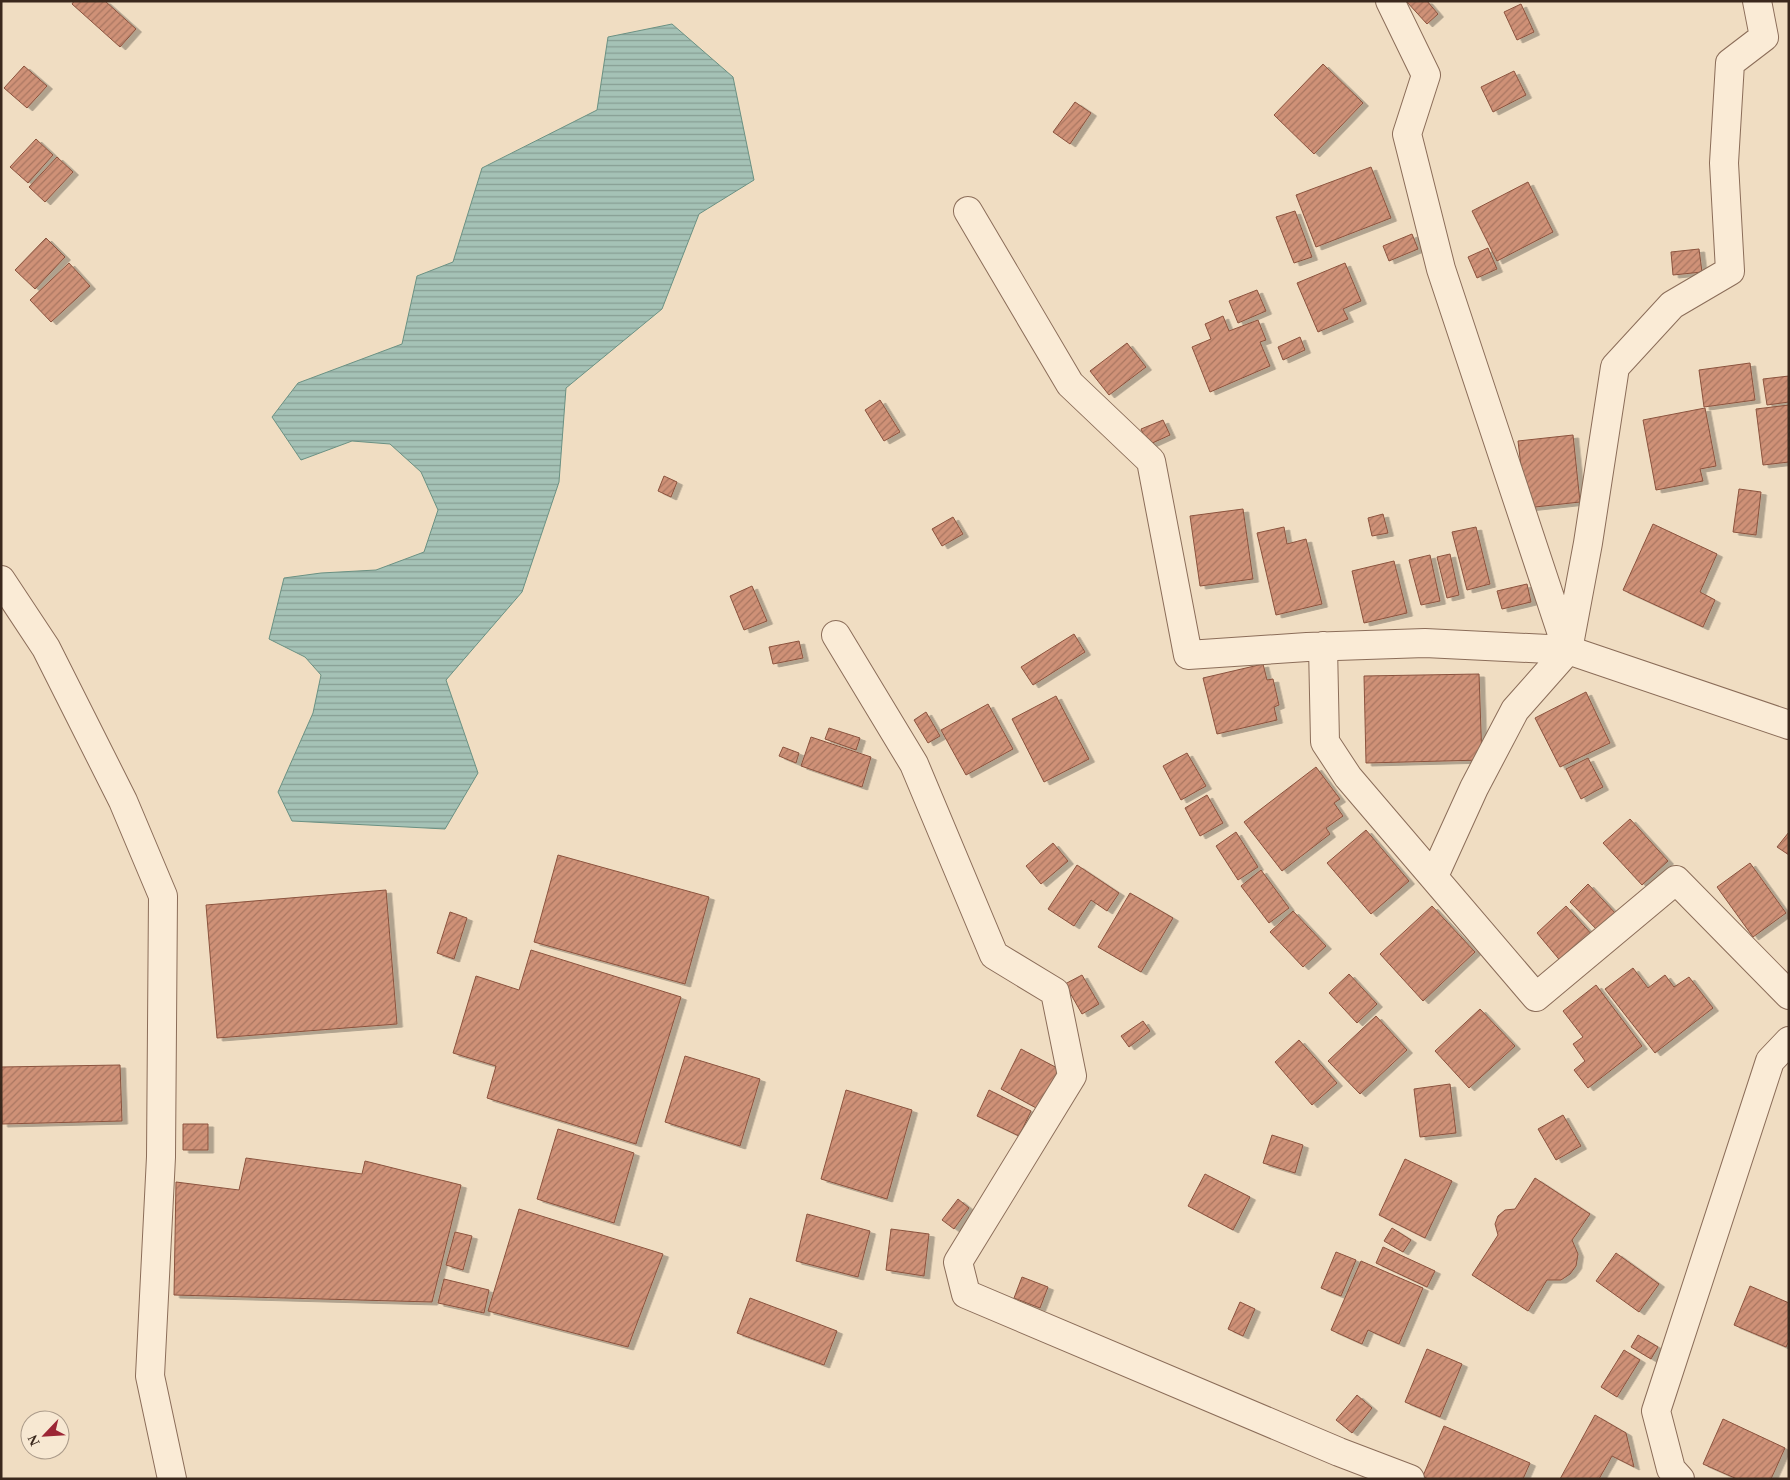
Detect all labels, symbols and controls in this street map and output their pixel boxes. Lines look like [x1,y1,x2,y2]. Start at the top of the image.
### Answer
north arrow [20,1410,70,1460]
text: N [25,1433,43,1448]

